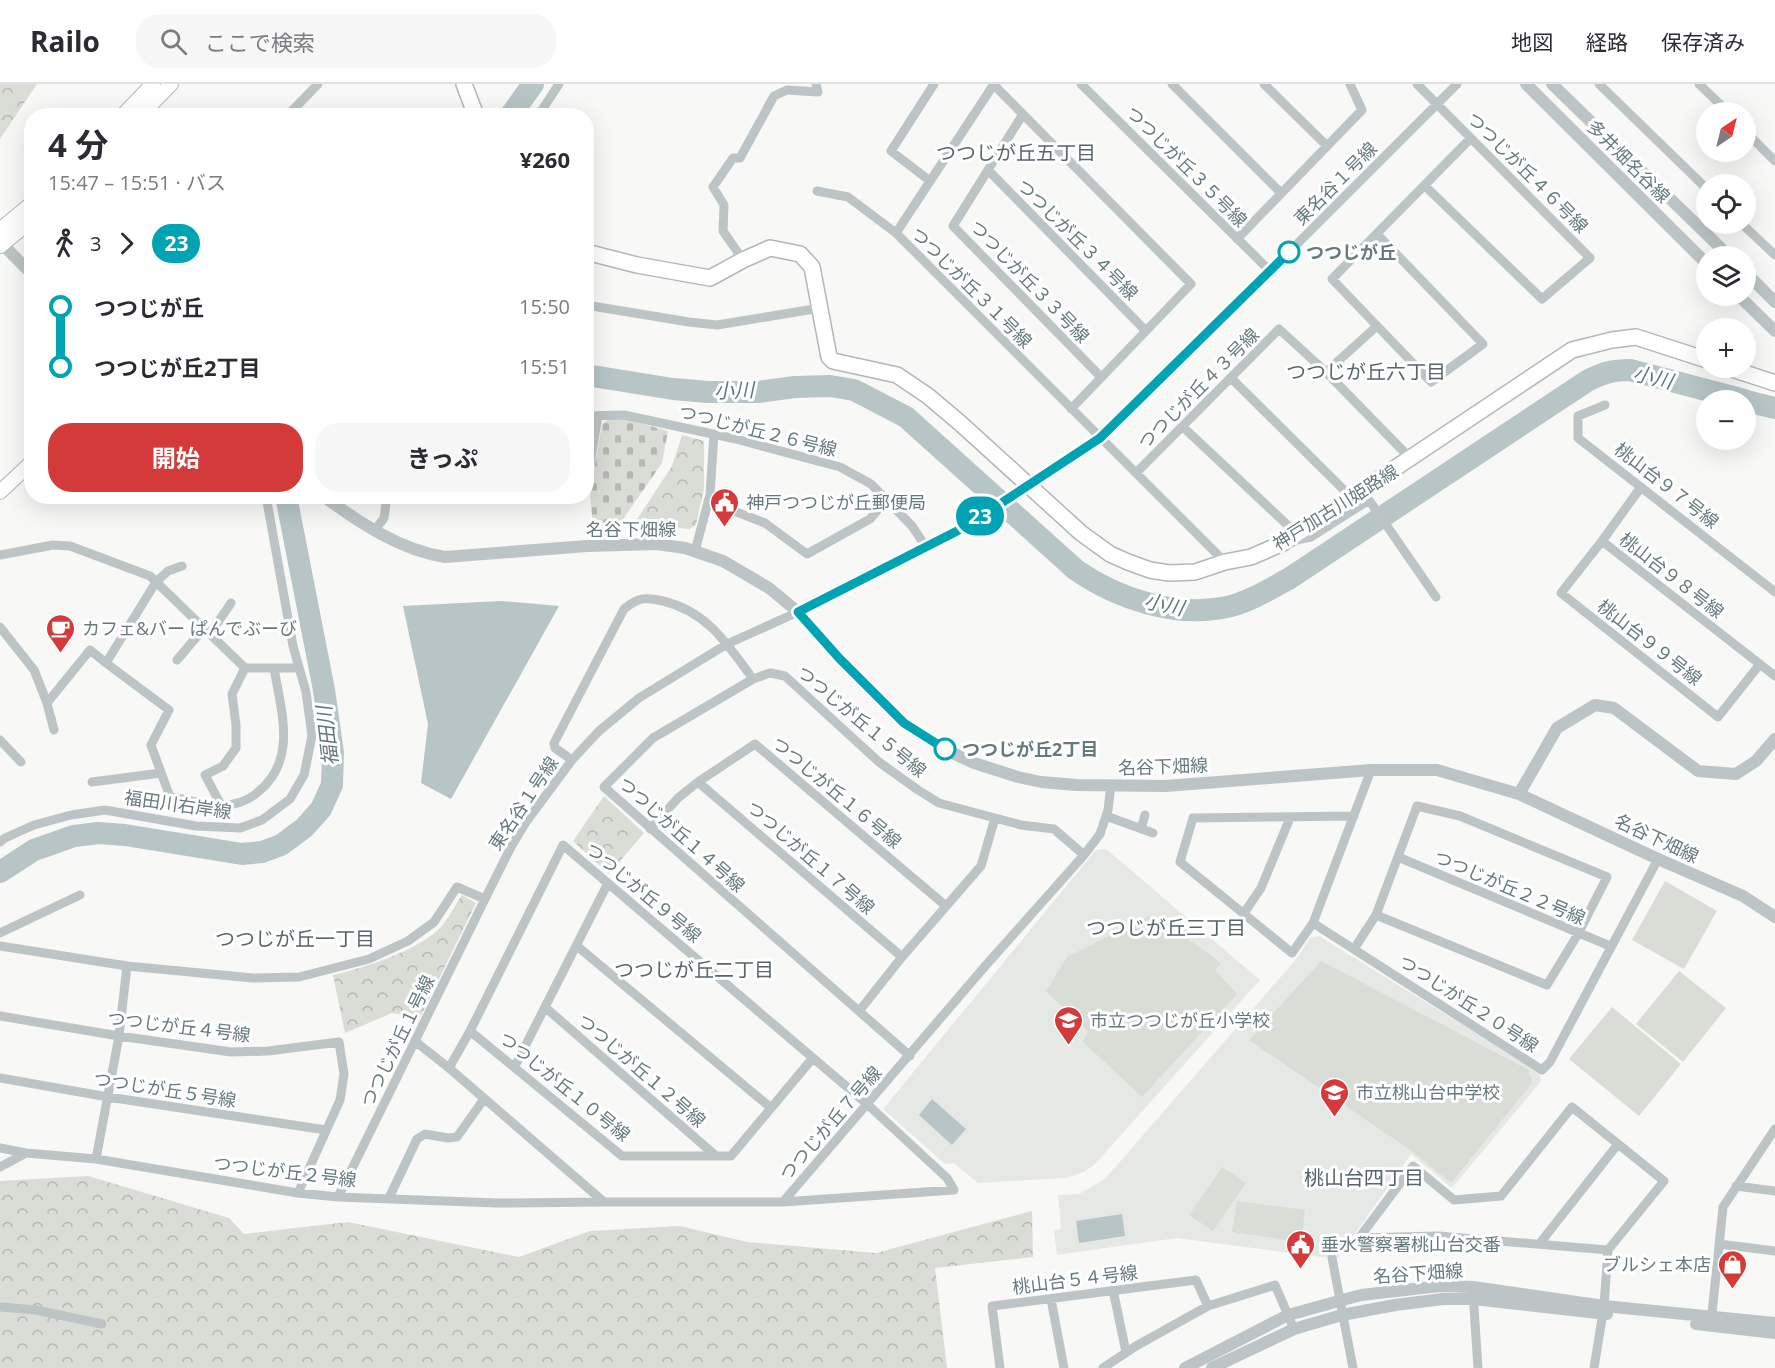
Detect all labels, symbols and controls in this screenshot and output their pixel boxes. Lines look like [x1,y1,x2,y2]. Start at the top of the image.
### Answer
search box [136,14,556,68]
text: Railo [30,22,100,60]
icon: search [157,25,190,58]
text: ここで検索 [205,27,315,57]
text: 地図 [1511,28,1553,56]
text: 経路 [1586,28,1628,56]
text: 保存済み [1661,28,1745,56]
street label: つつじが丘３５号線 [1121,100,1253,232]
north arrow [1696,102,1756,162]
map controls [1696,102,1756,450]
street label: つつじが丘４６号線 [1462,106,1594,238]
street label: 多井畑名谷線 [1582,114,1676,208]
text: 4 分 [48,122,108,167]
street label: 東名谷１号線 [1288,136,1382,230]
district label: つつじが丘五丁目 [936,139,1096,166]
text: ¥260 [520,144,570,174]
text: 15:47 – 15:51 · バス [48,169,226,196]
street label: つつじが丘３４号線 [1012,173,1144,305]
button: locate [1696,174,1756,234]
street label: つつじが丘３３号線 [965,214,1095,348]
street label: つつじが丘３１号線 [906,221,1038,353]
icon: walk [48,227,81,260]
icon: forward [110,227,143,260]
text: 23 [164,229,188,257]
text: 3 [90,230,101,257]
place label: つつじが丘 [1306,240,1396,264]
marker: つつじが丘 [1278,241,1300,263]
button: layers [1696,246,1756,306]
text: つつじが丘 [94,292,204,322]
text: 15:50 [519,293,570,320]
button: + [1696,318,1756,378]
street label: つつじが丘４３号線 [1132,322,1264,454]
text: つつじが丘2丁目 [94,352,261,382]
text: 15:51 [519,353,570,380]
district label: つつじが丘六丁目 [1286,358,1446,385]
water label: 小川 [1630,359,1677,395]
water label: 小川 [714,376,756,404]
button: − [1696,390,1756,450]
street label: つつじが丘２６号線 [677,399,839,461]
button: 開始 [48,423,303,492]
button: きっぷ [315,423,570,492]
street label: 桃山台９７号線 [1610,437,1724,533]
street label: 神戸加古川姫路線 [1268,459,1402,555]
public building icon: 神戸つつじが丘郵便局 [709,486,741,528]
place label: 神戸つつじが丘郵便局 [746,490,926,514]
line badge: 23 [953,496,1007,536]
text: 23 [968,502,992,530]
street label: 名谷下畑線 [586,517,676,541]
street label: 桃山台９８号線 [1615,527,1729,623]
water label: 小川 [1142,587,1188,622]
street label: 桃山台９９号線 [1593,594,1707,690]
cafe icon: カフェ&バー ぱんでぶーび [45,612,77,654]
place label: カフェ&バー ぱんでぶーび [82,616,297,640]
street label: つつじが丘１５号線 [792,660,932,782]
water label: 福田川 [310,703,344,767]
street label: つつじが丘１６号線 [767,731,907,853]
place label: つつじが丘2丁目 [962,737,1098,761]
marker: つつじが丘2丁目 [934,738,956,760]
street label: 東名谷１号線 [483,752,563,854]
street label: 名谷下畑線 [1118,752,1208,780]
street label: つつじが丘１４号線 [614,771,750,897]
street label: 福田川右岸線 [123,785,233,823]
street label: つつじが丘１７号線 [742,795,880,919]
street label: 名谷下畑線 [1611,808,1703,868]
street label: つつじが丘９号線 [581,837,707,947]
street label: つつじが丘２２号線 [1431,844,1589,930]
district label: つつじが丘三丁目 [1086,914,1246,941]
district label: つつじが丘一丁目 [215,925,375,952]
street label: つつじが丘２０号線 [1395,949,1543,1057]
district label: つつじが丘二丁目 [614,956,774,983]
street label: つつじが丘１号線 [355,971,439,1111]
school or university icon: 市立つつじが丘小学校 [1053,1004,1085,1046]
street label: つつじが丘４号線 [106,1005,252,1047]
street label: つつじが丘１２号線 [573,1008,711,1132]
place label: 市立つつじが丘小学校 [1090,1008,1270,1032]
street label: つつじが丘１０号線 [494,1026,636,1146]
street label: つつじが丘７号線 [774,1061,886,1185]
street label: つつじが丘５号線 [92,1066,238,1112]
school or university icon: 市立桃山台中学校 [1319,1076,1351,1118]
place label: 市立桃山台中学校 [1356,1080,1500,1104]
street label: つつじが丘２号線 [212,1150,358,1192]
district label: 桃山台四丁目 [1304,1164,1424,1191]
public building icon: 垂水警察署桃山台交番 [1284,1228,1316,1270]
place label: 垂水警察署桃山台交番 [1321,1232,1501,1256]
shop icon: ブルシェ本店 [1716,1248,1748,1290]
place label: ブルシェ本店 [1603,1252,1711,1276]
street label: 名谷下畑線 [1372,1258,1464,1288]
street label: 桃山台５４号線 [1011,1259,1139,1299]

